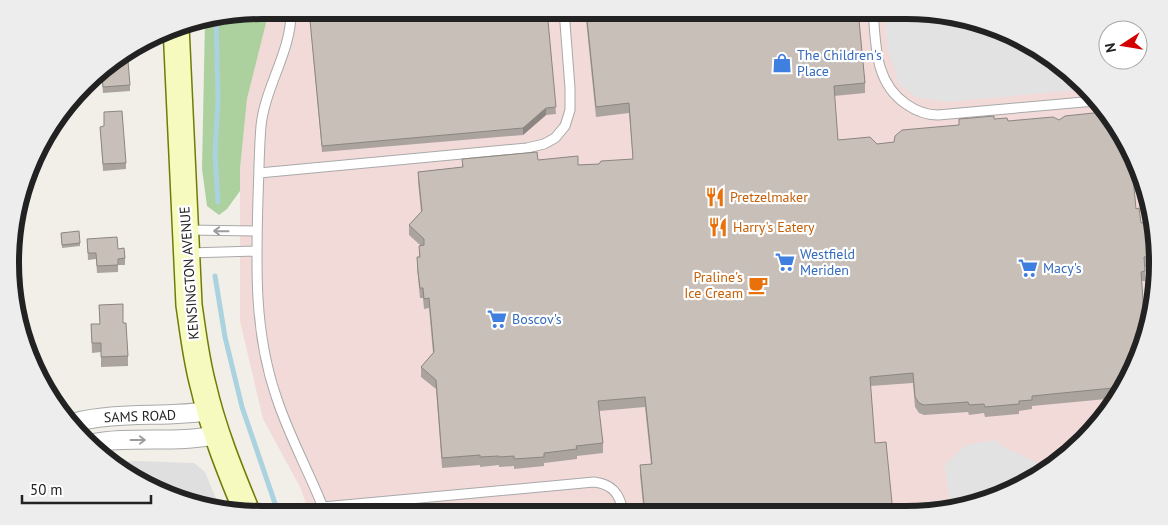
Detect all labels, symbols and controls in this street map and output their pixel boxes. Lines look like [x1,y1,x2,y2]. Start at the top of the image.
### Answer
north arrow [1098,20,1148,70]
text: N [1101,41,1120,54]
place label: The Children's Place [797,46,882,80]
shop icon: The Children's Place [771,52,793,74]
restaurant icon: Pretzelmaker [704,186,726,208]
place label: Pretzelmaker [730,188,808,206]
street label: KENSINGTON AVENUE [175,206,203,340]
restaurant icon: Harry's Eatery [707,216,729,238]
place label: Harry's Eatery [733,218,815,236]
one-way arrow [213,226,230,236]
place label: Westfield Meriden [800,245,855,279]
supermarket icon: Westfield Meriden [774,251,796,273]
supermarket icon: Macy's [1017,257,1039,279]
place label: Macy's [1043,259,1082,277]
place label: Praline's Ice Cream [684,268,743,302]
cafe icon: Praline's Ice Cream [747,274,769,296]
supermarket icon: Boscov's [486,308,508,330]
place label: Boscov's [512,310,562,328]
street label: SAMS ROAD [104,406,176,426]
one-way arrow [130,435,146,445]
scale bar [22,472,151,504]
text: 50 m [30,480,63,499]

